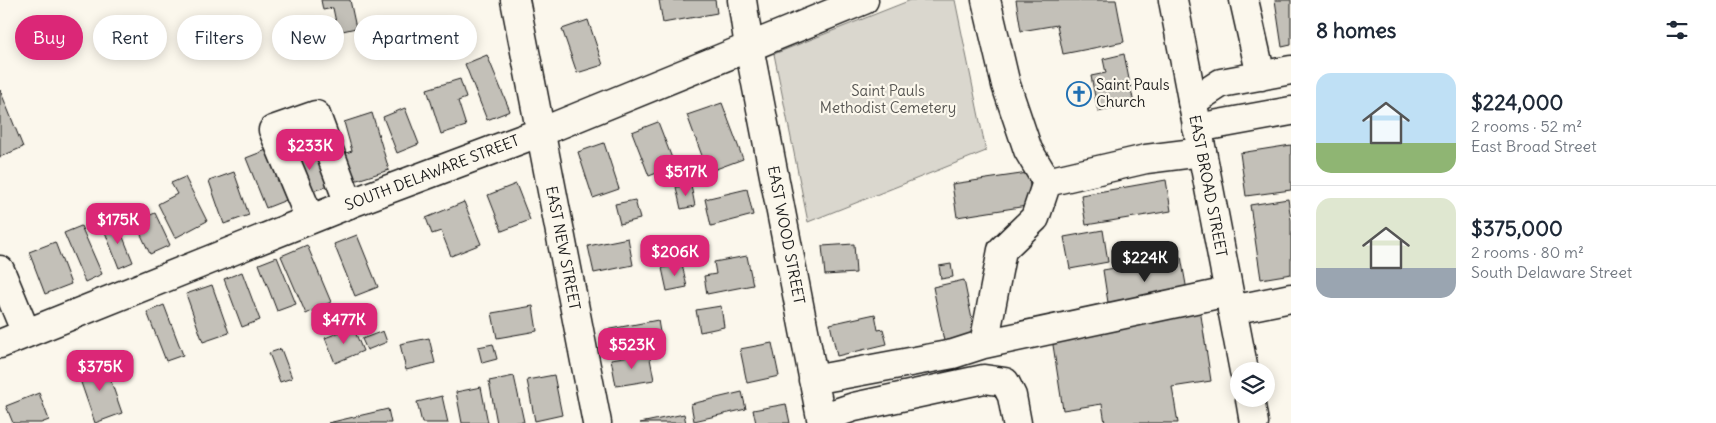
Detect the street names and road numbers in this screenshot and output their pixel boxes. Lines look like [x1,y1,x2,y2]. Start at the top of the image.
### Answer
street label: EAST BROAD STREET [1185,113,1232,259]
street label: SOUTH DELAWARE STREET [342,130,522,215]
street label: EAST WOOD STREET [764,164,809,306]
street label: EAST NEW STREET [542,184,585,312]

